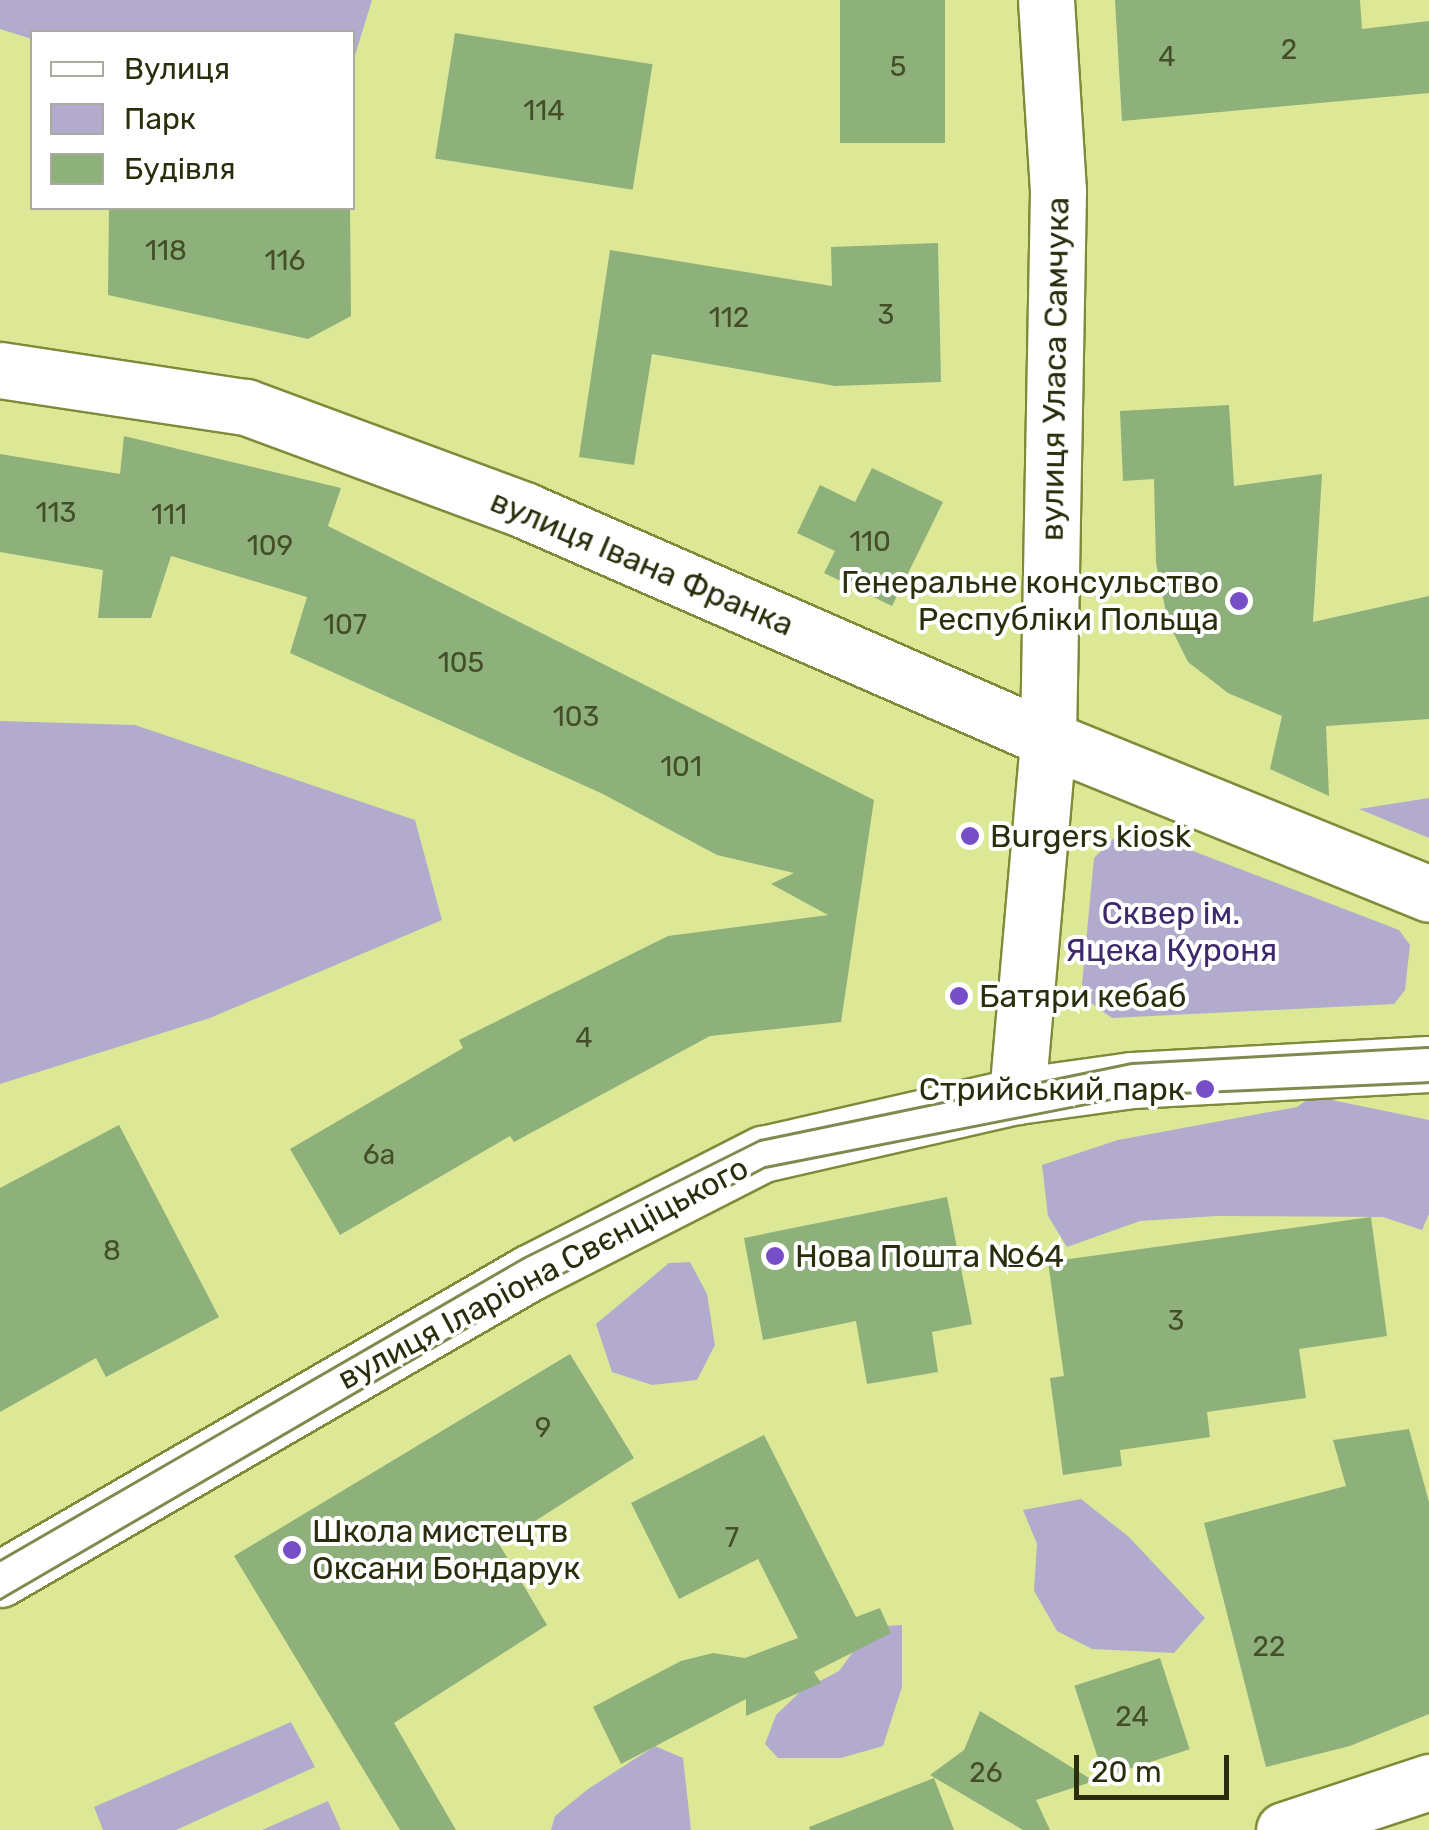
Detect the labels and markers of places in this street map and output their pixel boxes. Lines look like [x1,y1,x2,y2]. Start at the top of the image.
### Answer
place label: Генеральне консульство Республіки Польща [841,564,1219,639]
marker: Генеральне консульство Республіки Польща [1228,590,1250,612]
place label: Burgers kiosk [990,817,1191,855]
marker: Burgers kiosk [959,825,981,847]
place label: Батяри кебаб [979,977,1187,1015]
marker: Батяри кебаб [948,985,970,1007]
place label: Стрийський парк [919,1070,1185,1108]
marker: Стрийський парк [1194,1078,1216,1100]
place label: Нова Пошта №64 [795,1237,1064,1275]
marker: Нова Пошта №64 [764,1245,786,1267]
place label: Школа мистецтв Оксани Бондарук [312,1513,581,1588]
marker: Школа мистецтв Оксани Бондарук [281,1539,303,1561]

